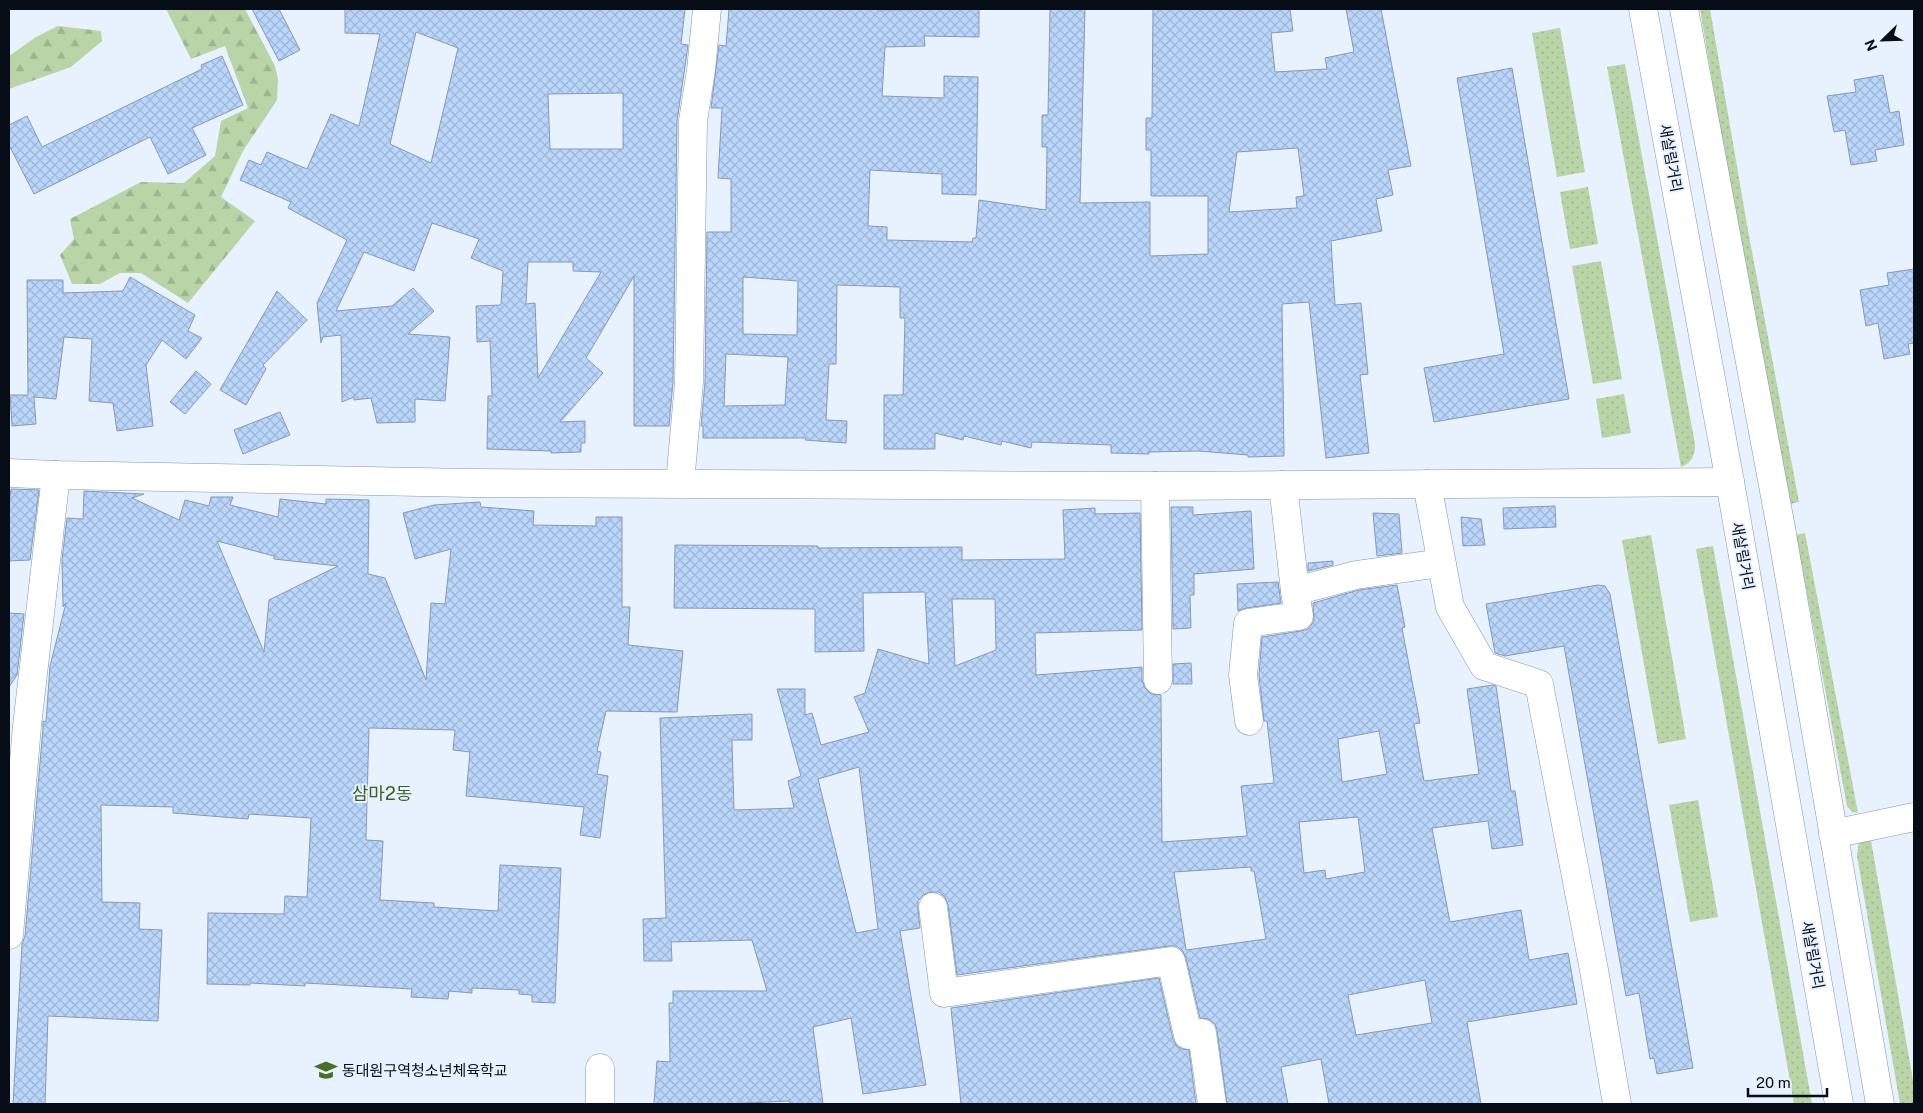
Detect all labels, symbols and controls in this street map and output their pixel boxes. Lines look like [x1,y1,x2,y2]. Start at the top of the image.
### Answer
north arrow [1858,15,1908,65]
text: N [1862,37,1881,53]
street label: 새살림거리 [1657,123,1685,193]
street label: 새살림거리 [1729,521,1757,591]
district label: 삼마2동 [352,783,412,804]
street label: 새살림거리 [1799,920,1827,990]
school or university icon: 동대원구역청소년체육학교 [313,1057,339,1083]
place label: 동대원구역청소년체육학교 [342,1062,508,1079]
scale bar [1748,1066,1827,1098]
text: 20 m [1756,1074,1791,1091]

